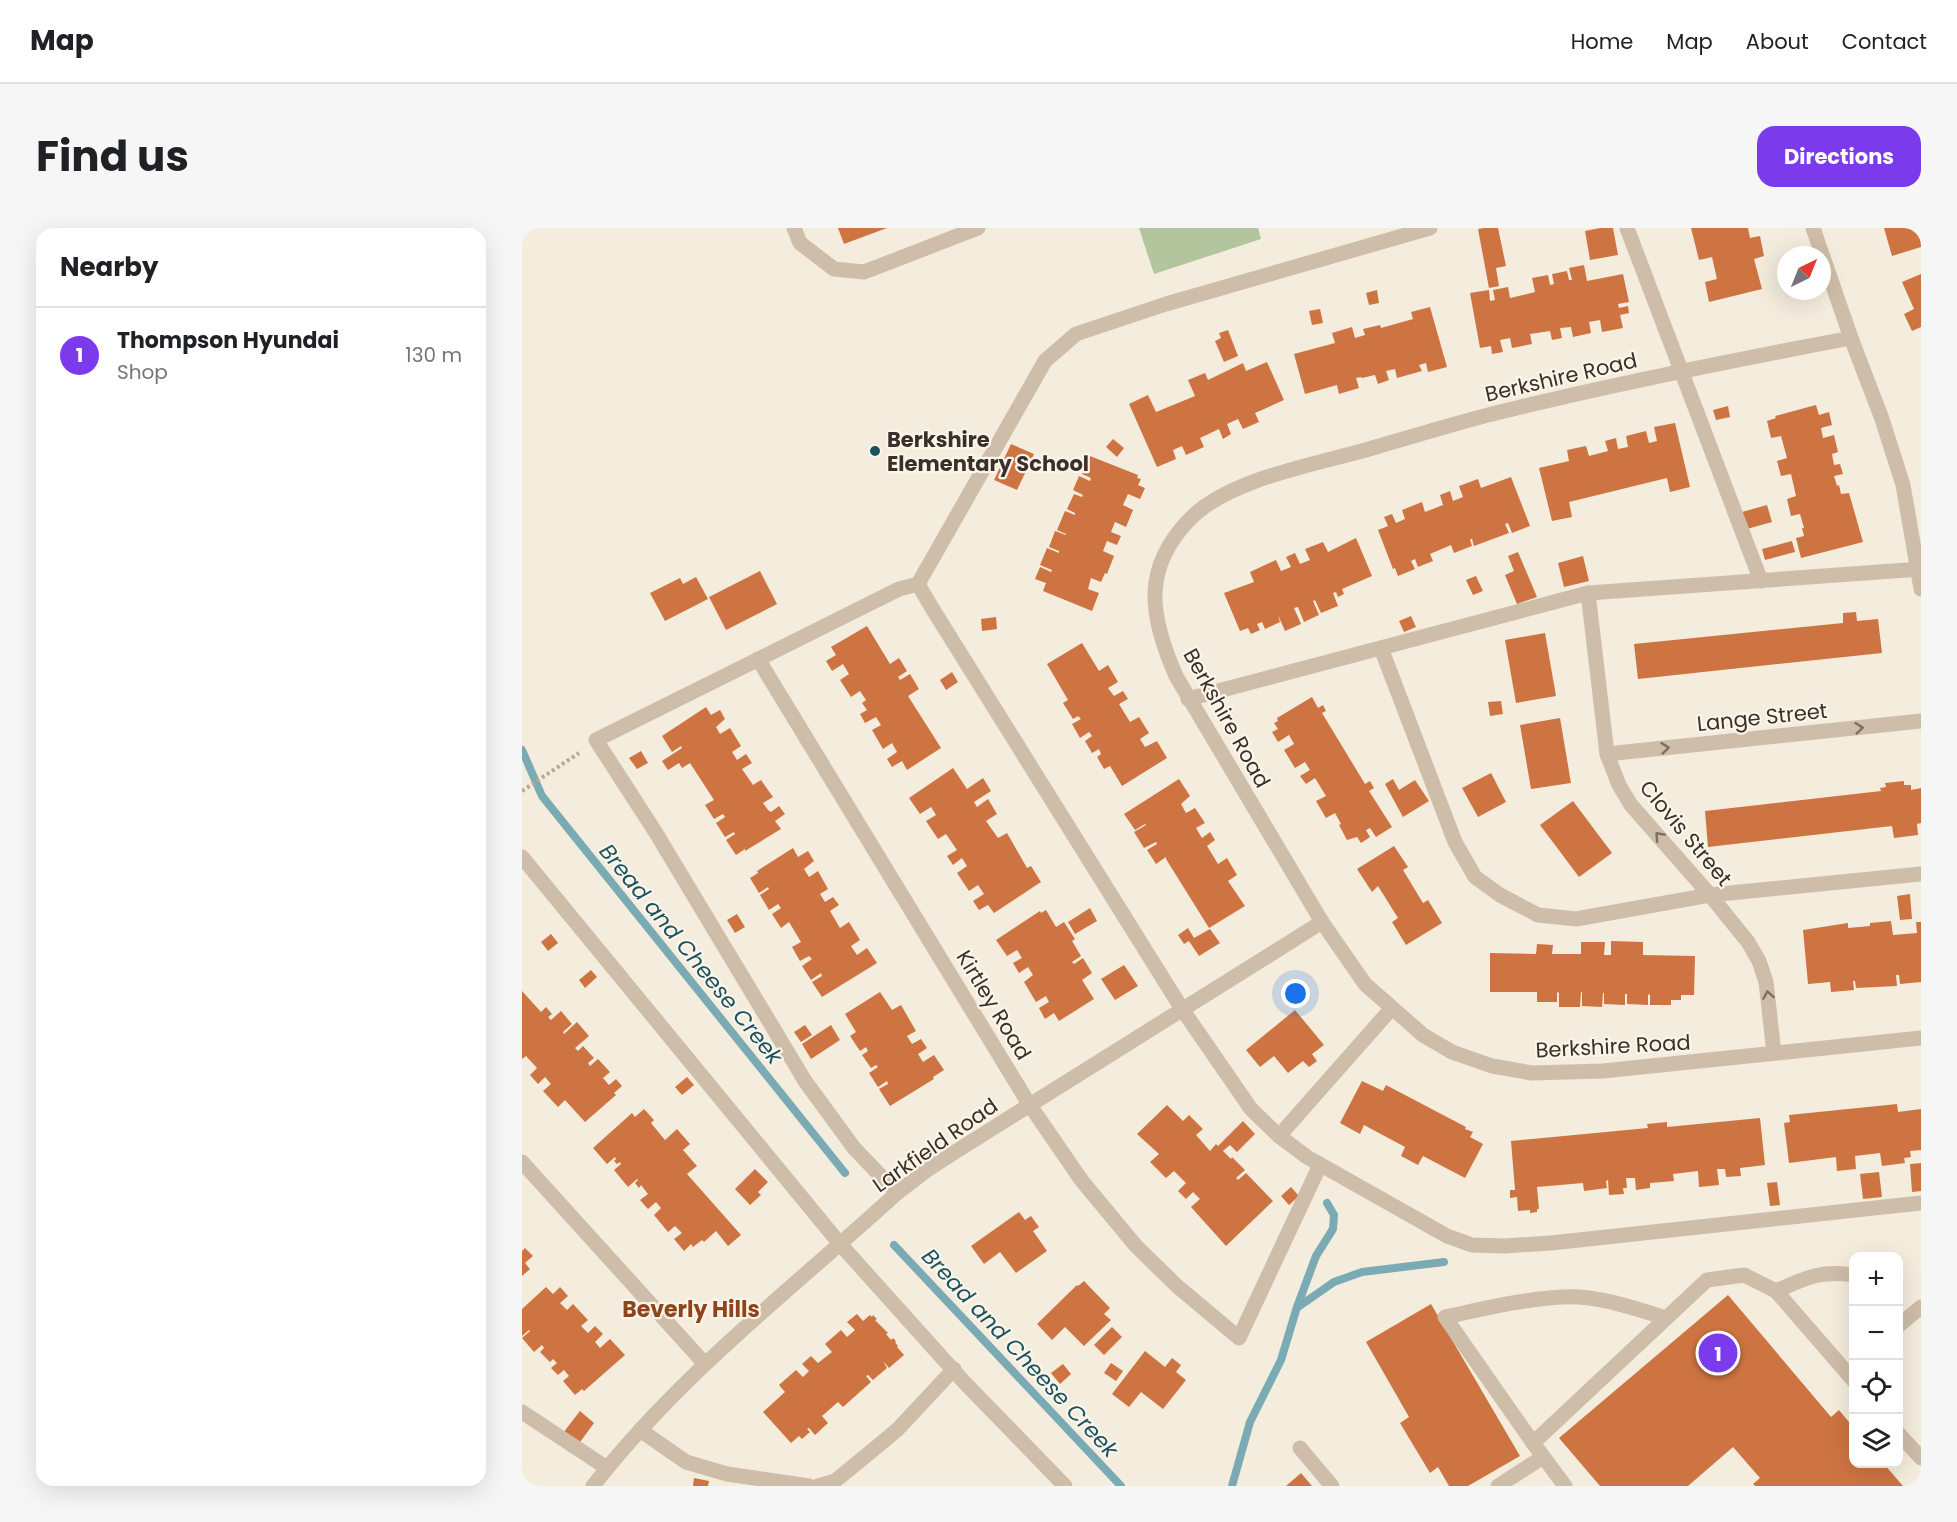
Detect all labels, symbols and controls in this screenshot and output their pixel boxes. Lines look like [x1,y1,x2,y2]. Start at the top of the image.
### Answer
text: Map [30,21,94,60]
text: Home [1571,27,1633,56]
text: Map [1666,27,1713,56]
text: About [1746,27,1809,56]
text: Contact [1842,27,1927,56]
button: Directions [1757,126,1921,187]
text: Find us [36,127,189,186]
north arrow [1777,246,1831,300]
text: Nearby [60,249,158,285]
text: Thompson Hyundai [117,325,339,356]
text: 1 [76,341,83,369]
text: 130 m [405,341,462,369]
street label: Berkshire Road [1482,345,1640,409]
text: Shop [117,358,168,386]
place label: Berkshire Elementary School [887,425,1089,478]
marker: Berkshire Elementary School [868,444,882,458]
street label: Berkshire Road [1177,643,1277,793]
street label: Lange Street [1695,696,1829,738]
one-way arrow [1854,722,1863,734]
one-way arrow [1660,742,1670,755]
street label: Clovis Street [1633,774,1739,892]
one-way arrow [1655,833,1666,843]
water label: Bread and Cheese Creek [592,837,791,1072]
street label: Kirtley Road [950,945,1038,1065]
your location [1281,979,1310,1008]
one-way arrow [1762,990,1774,999]
street label: Berkshire Road [1535,1027,1691,1065]
street label: Larkfield Road [867,1091,1003,1199]
water label: Bread and Cheese Creek [915,1242,1127,1466]
map controls [1849,1252,1903,1468]
button: + [1849,1252,1903,1306]
district label: Beverly Hills [622,1294,760,1325]
button: − [1849,1306,1903,1360]
pin: 1 [1698,1330,1738,1376]
button: locate [1849,1360,1903,1414]
button: layers [1849,1414,1903,1468]

